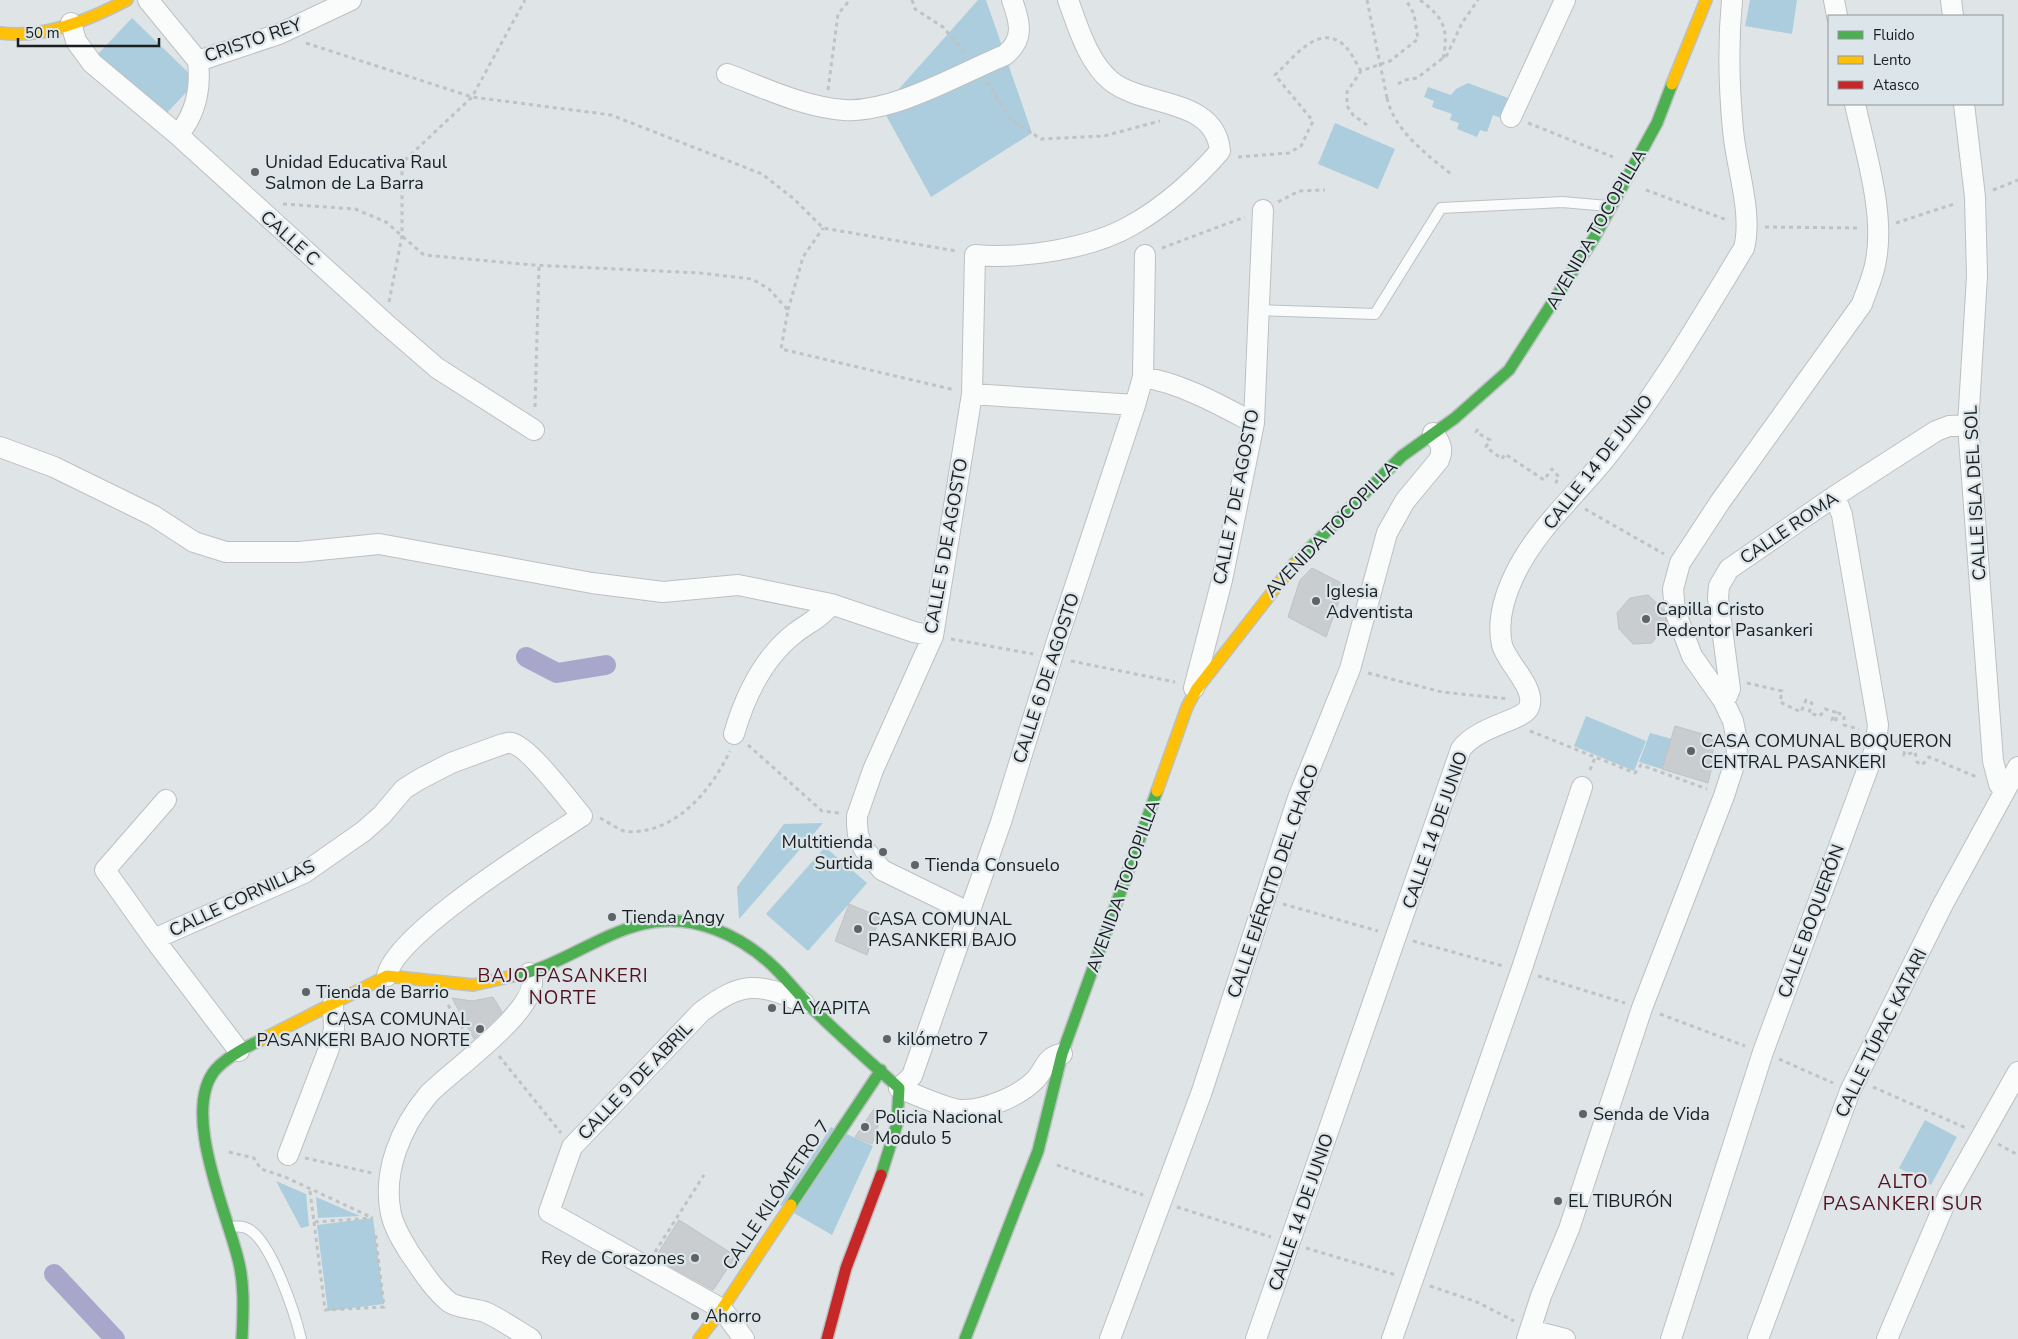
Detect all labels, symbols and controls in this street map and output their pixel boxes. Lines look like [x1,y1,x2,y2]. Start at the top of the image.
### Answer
street label: CRISTO REY [201,12,305,68]
scale bar [18,15,159,47]
legend [1828,15,2003,105]
text: 50 m [25,23,60,43]
text: Fluido [1873,25,1915,45]
text: Lento [1873,50,1911,70]
text: Atasco [1873,75,1919,95]
street label: AVENIDA TOCOPILLA [1540,144,1652,314]
place label: Unidad Educativa Raul Salmon de La Barra [265,150,448,195]
marker: Unidad Educativa Raul Salmon de La Barra [249,166,261,178]
street label: CALLE C [255,205,325,271]
street label: CALLE 14 DE JUNIO [1538,390,1658,534]
street label: CALLE ISLA DEL SOL [1958,405,1992,581]
street label: CALLE 7 DE AGOSTO [1207,407,1265,587]
street label: AVENIDA TOCOPILLA [1259,455,1403,603]
street label: CALLE 5 DE AGOSTO [919,456,973,636]
street label: CALLE ROMA [1735,486,1843,570]
place label: Iglesia Adventista [1326,579,1413,624]
street label: CALLE 6 DE AGOSTO [1007,590,1085,766]
marker: Iglesia Adventista [1310,595,1322,607]
place label: Capilla Cristo Redentor Pasankeri [1656,597,1813,642]
marker: Capilla Cristo Redentor Pasankeri [1640,613,1652,625]
place label: CASA COMUNAL BOQUERON CENTRAL PASANKERI [1701,729,1952,774]
marker: CASA COMUNAL BOQUERON CENTRAL PASANKERI [1685,745,1697,757]
street label: CALLE 14 DE JUNIO [1397,748,1473,912]
street label: CALLE EJÉRCITO DEL CHACO [1222,761,1324,1001]
street label: AVENIDA TOCOPILLA [1081,797,1165,975]
place label: Multitienda Surtida [782,830,873,875]
street label: CALLE BOQUERÓN [1772,841,1850,1001]
marker: Multitienda Surtida [877,846,889,858]
place label: Tienda Consuelo [925,853,1060,877]
street label: CALLE CORNILLAS [165,854,319,942]
marker: Tienda Consuelo [909,859,921,871]
place label: Tienda Angy [622,905,725,929]
place label: CASA COMUNAL PASANKERI BAJO [868,907,1017,952]
marker: Tienda Angy [606,911,618,923]
marker: CASA COMUNAL PASANKERI BAJO [852,923,864,935]
street label: CALLE TÚPAC KATARI [1830,945,1932,1121]
district label: BAJO PASANKERI NORTE [477,963,649,1011]
place label: Tienda de Barrio [316,980,449,1004]
marker: Tienda de Barrio [300,986,312,998]
place label: LA YAPITA [782,996,870,1020]
marker: LA YAPITA [766,1002,778,1014]
place label: CASA COMUNAL PASANKERI BAJO NORTE [256,1007,470,1052]
street label: CALLE 9 DE ABRIL [572,1017,698,1145]
marker: CASA COMUNAL PASANKERI BAJO NORTE [474,1023,486,1035]
place label: kilómetro 7 [897,1027,988,1051]
marker: kilómetro 7 [881,1033,893,1045]
place label: Senda de Vida [1593,1102,1710,1126]
place label: Policia Nacional Modulo 5 [875,1105,1003,1150]
marker: Senda de Vida [1577,1108,1589,1120]
street label: CALLE KILÓMETRO 7 [717,1115,835,1275]
marker: Policia Nacional Modulo 5 [859,1121,871,1133]
street label: CALLE 14 DE JUNIO [1263,1130,1339,1294]
district label: ALTO PASANKERI SUR [1823,1169,1983,1217]
place label: EL TIBURÓN [1568,1189,1673,1213]
marker: EL TIBURÓN [1552,1195,1564,1207]
place label: Rey de Corazones [541,1246,685,1270]
marker: Rey de Corazones [689,1252,701,1264]
place label: Ahorro [705,1304,761,1328]
marker: Ahorro [689,1310,701,1322]

